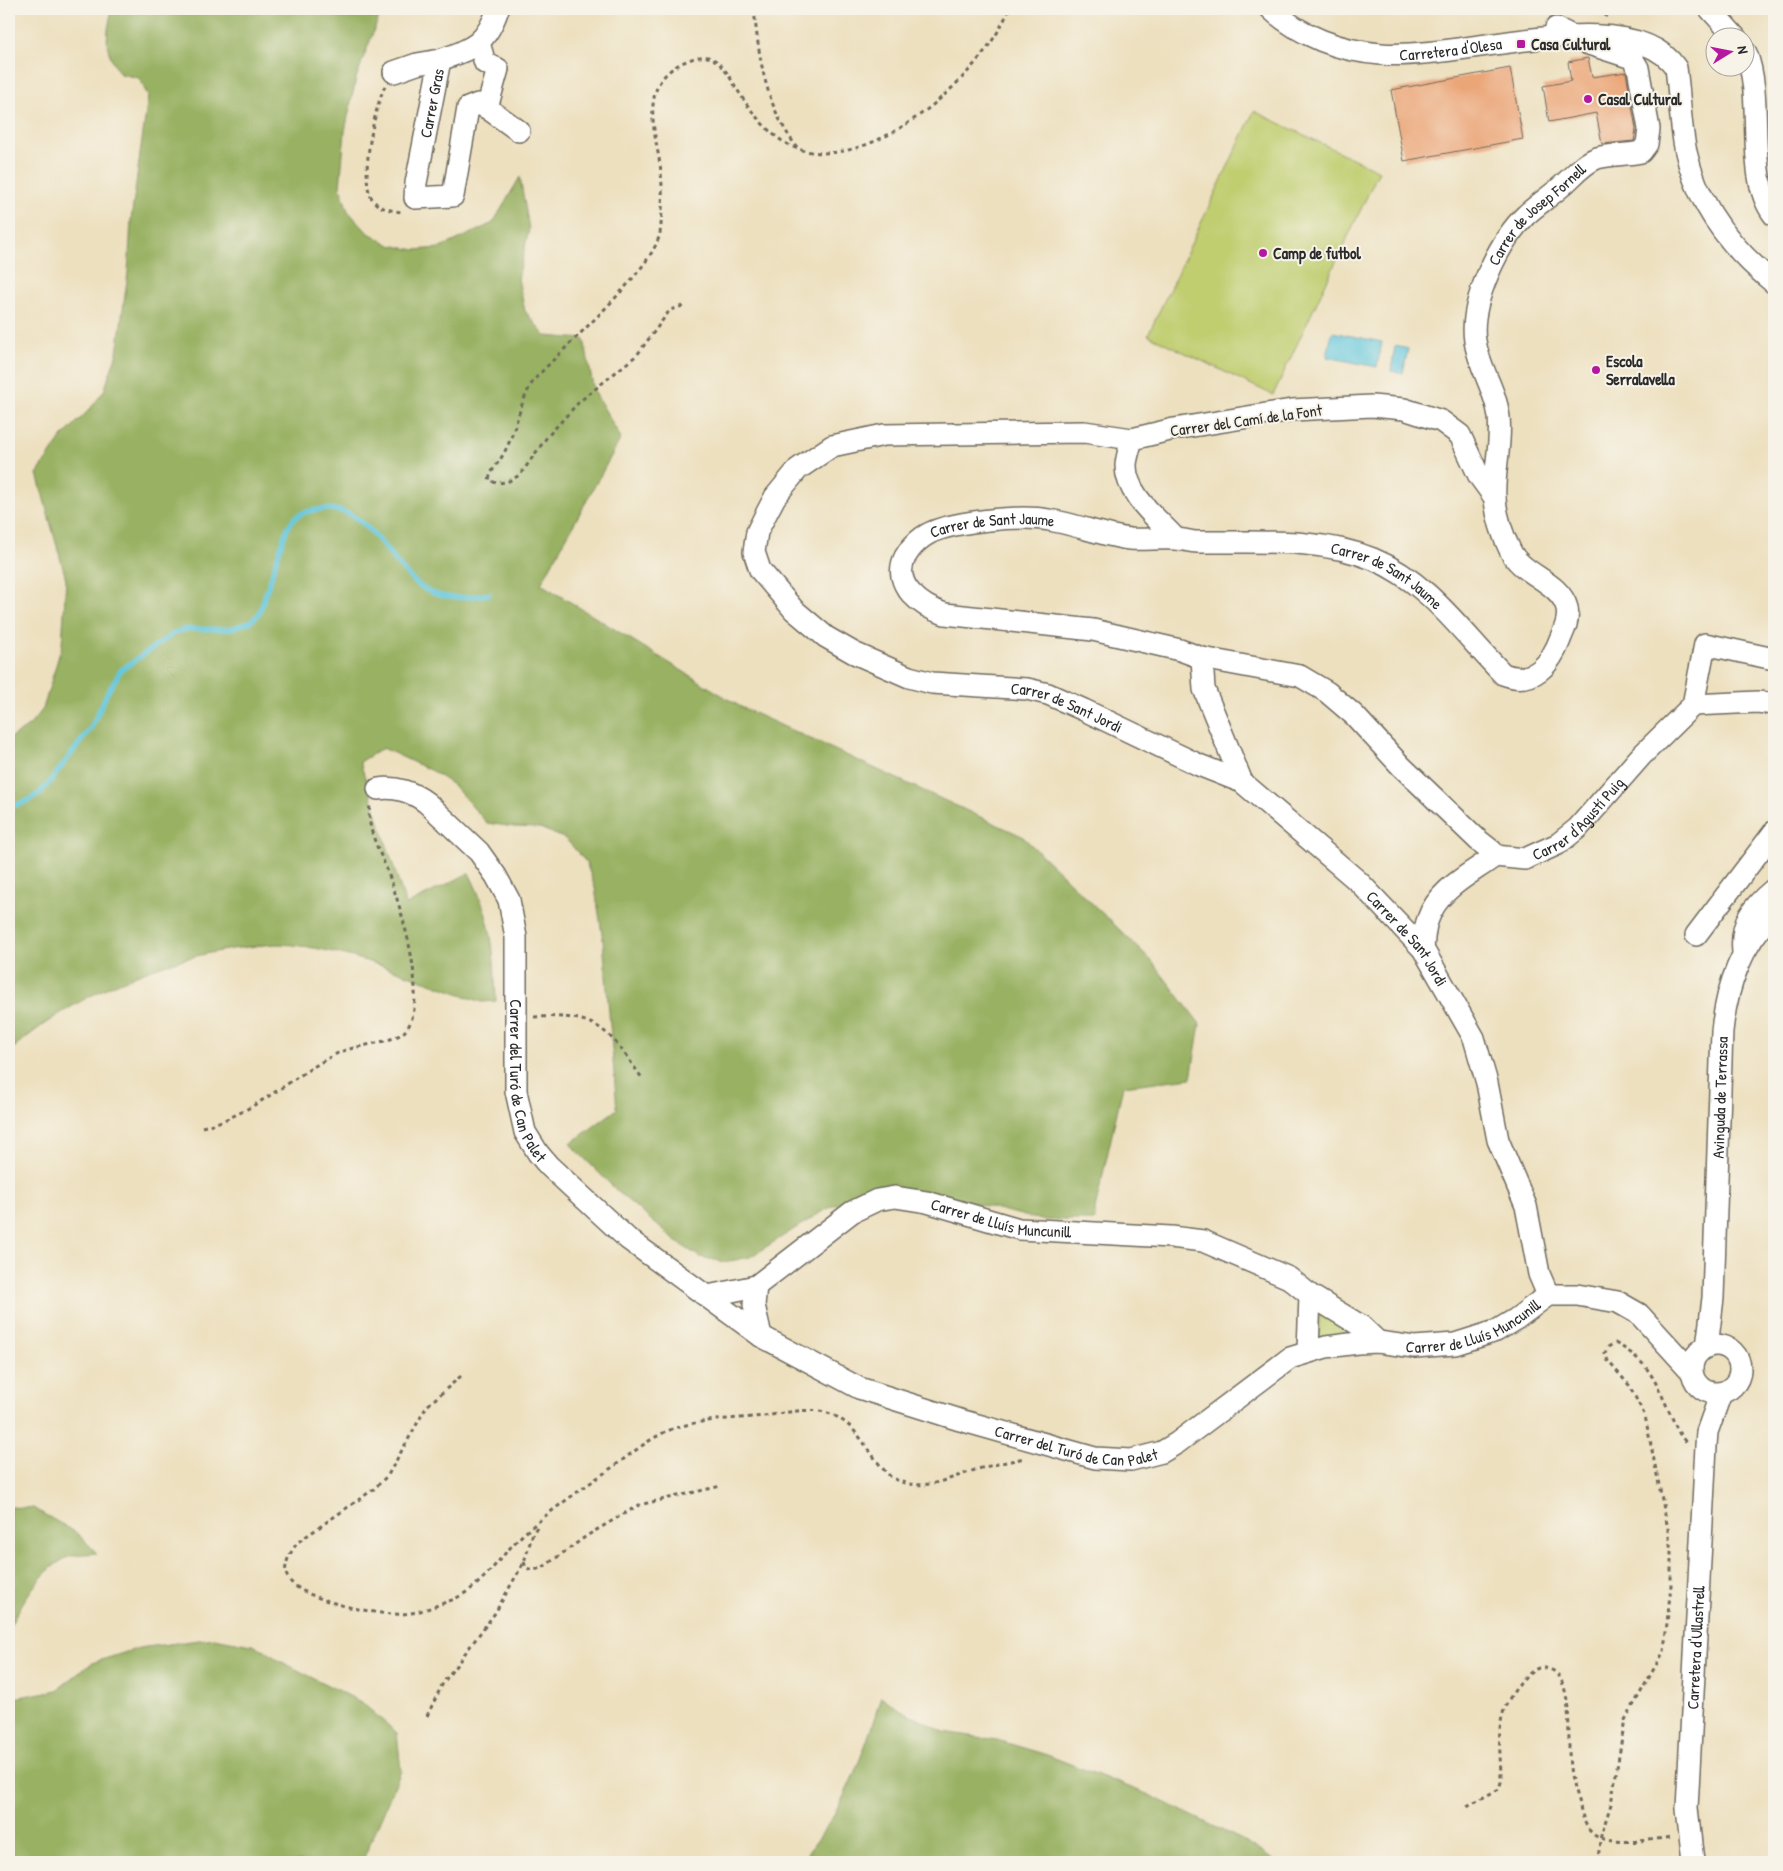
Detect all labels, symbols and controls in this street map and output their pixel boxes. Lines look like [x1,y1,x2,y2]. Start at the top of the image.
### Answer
north arrow [1706,28,1756,78]
street label: Carretera d'Olesa [1399,32,1503,66]
place label: Casa Cultural [1531,33,1611,55]
marker: Casa Cultural [1515,38,1527,50]
text: N [1733,44,1753,56]
street label: Carrer Gras [414,67,449,140]
place label: Casal Cultural [1598,88,1682,110]
marker: Casal Cultural [1582,93,1594,105]
street label: Carrer de Josep Fornell [1483,158,1590,269]
place label: Camp de futbol [1273,242,1361,265]
marker: Camp de futbol [1257,247,1269,259]
place label: Escola Serralavella [1606,350,1675,390]
marker: Escola Serralavella [1590,364,1602,376]
street label: Carrer del Camí de la Font [1169,398,1324,442]
street label: Carrer de Sant Jaume [927,507,1057,543]
street label: Carrer de Sant Jaume [1329,537,1448,614]
street label: Carrer de Sant Jordi [1010,677,1126,738]
street label: Carrer d'Agustí Puig [1529,772,1629,865]
street label: Carrer de Sant Jordi [1362,885,1453,990]
street label: Carrer del Turó de Can Palet [505,999,552,1167]
street label: Avinguda de Terrassa [1707,1036,1733,1159]
street label: Carrer de Lluís Muncunill [928,1193,1072,1243]
street label: Carrer de Lluís Muncunill [1404,1293,1545,1358]
street label: Carrer del Turó de Can Palet [992,1419,1161,1471]
street label: Carretera d'Ullastrell [1681,1585,1710,1710]

